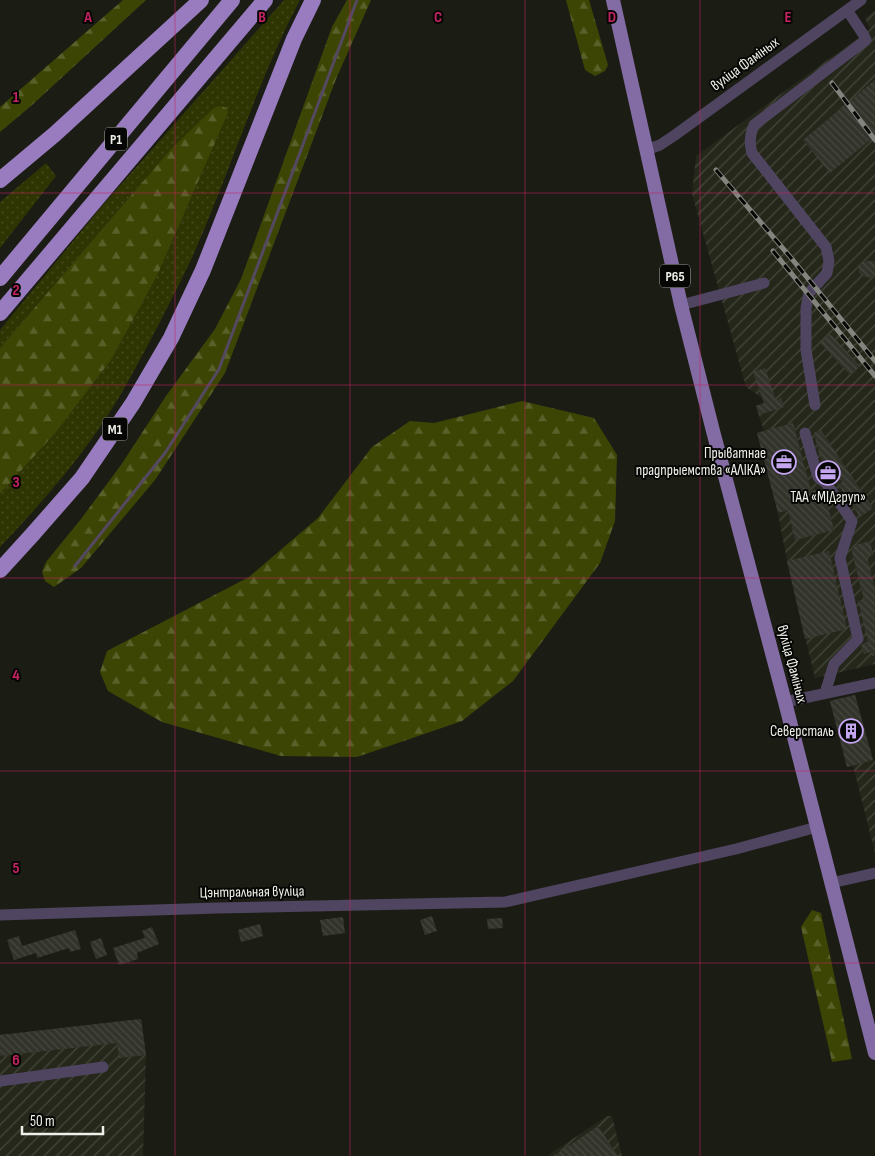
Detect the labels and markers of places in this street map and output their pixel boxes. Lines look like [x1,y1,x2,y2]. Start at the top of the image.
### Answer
place label: Прыватнае прадпрыемства «АЛІКА» [636,444,766,480]
office icon: Прыватнае прадпрыемства «АЛІКА» [771,449,797,475]
office icon: ТАА «МІДгруп» [815,460,841,486]
place label: ТАА «МІДгруп» [790,488,866,507]
building icon: Северсталь [838,718,864,744]
place label: Северсталь [770,722,834,741]

